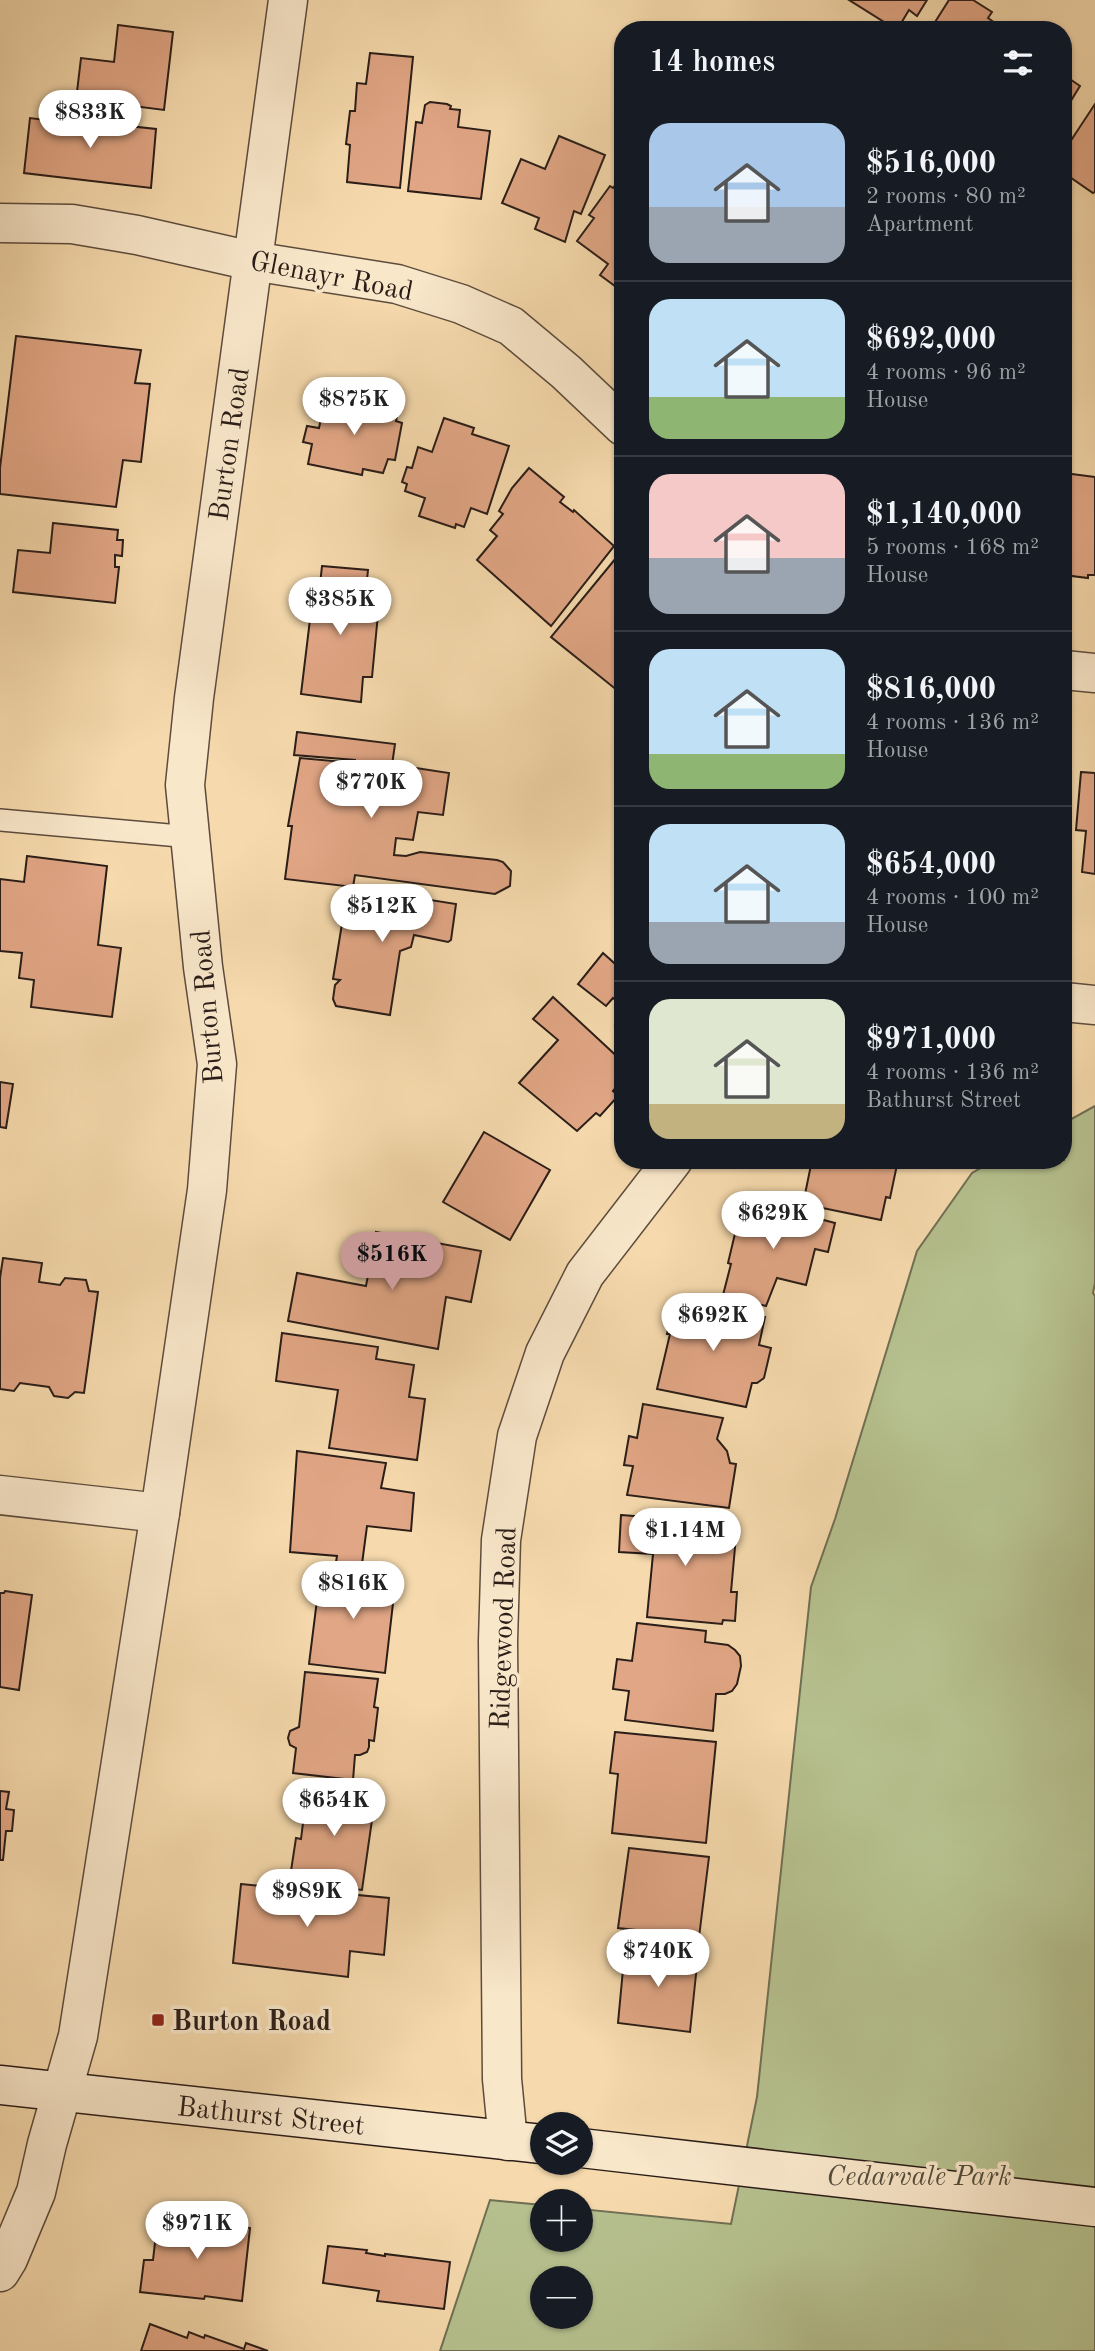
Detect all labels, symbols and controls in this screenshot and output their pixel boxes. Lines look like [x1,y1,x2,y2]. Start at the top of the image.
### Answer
icon: filters [999,44,1037,82]
text: 14 homes [649,48,775,78]
pin: $833K [41,90,139,150]
text: $833K [54,101,126,124]
text: $516,000 [866,149,996,179]
icon: home [705,151,789,235]
text: 2 rooms · 80 m² [866,185,1026,208]
text: Apartment [866,213,974,236]
street label: Glenayr Road [247,248,415,307]
text: $692,000 [866,325,996,355]
icon: home [705,327,789,411]
text: 4 rooms · 96 m² [866,361,1026,384]
street label: Burton Road [206,366,256,523]
pin: $875K [305,378,403,437]
text: $875K [318,388,390,411]
text: House [866,389,928,412]
text: $1,140,000 [866,500,1022,530]
icon: home [705,502,789,586]
text: 5 rooms · 168 m² [866,536,1039,559]
text: House [866,564,928,587]
pin: $385K [291,578,389,637]
text: $385K [304,588,376,611]
text: $816,000 [866,675,996,705]
icon: home [705,677,789,761]
text: 4 rooms · 136 m² [866,711,1039,734]
text: House [866,739,928,762]
pin: $770K [322,760,420,820]
text: $770K [335,771,407,794]
text: $654,000 [866,850,996,880]
icon: home [705,852,789,936]
pin: $512K [333,884,431,944]
text: 4 rooms · 100 m² [866,886,1039,909]
text: $512K [346,895,418,918]
text: House [866,914,928,937]
street label: Burton Road [188,928,230,1085]
text: $971,000 [866,1025,996,1055]
icon: home [705,1027,789,1111]
text: 4 rooms · 136 m² [866,1061,1039,1084]
text: Bathurst Street [866,1089,1021,1112]
pin: $629K [724,1192,822,1251]
text: $629K [737,1202,809,1225]
pin: $516K [343,1232,441,1292]
text: $516K [356,1243,428,1266]
pin: $692K [664,1294,762,1353]
text: $692K [677,1304,749,1327]
pin: $1.14M [628,1508,742,1568]
text: $1.14M [645,1519,725,1542]
street label: Ridgewood Road [487,1526,523,1730]
pin: $816K [304,1562,402,1621]
text: $816K [317,1572,389,1595]
pin: $654K [285,1778,383,1838]
text: $654K [298,1789,370,1812]
pin: $989K [258,1870,356,1929]
text: $989K [271,1880,343,1903]
pin: $740K [609,1930,707,1989]
text: $740K [622,1940,694,1963]
place label: Burton Road [172,2009,331,2037]
marker: Burton Road [150,2012,166,2028]
street label: Bathurst Street [175,2094,366,2142]
map controls [530,2112,593,2329]
button: layers [530,2112,593,2175]
park label: Cedarvale Park [826,2164,1012,2192]
button: + [530,2189,593,2252]
pin: $971K [148,2202,246,2261]
text: $971K [161,2212,233,2235]
button: − [530,2266,593,2329]

